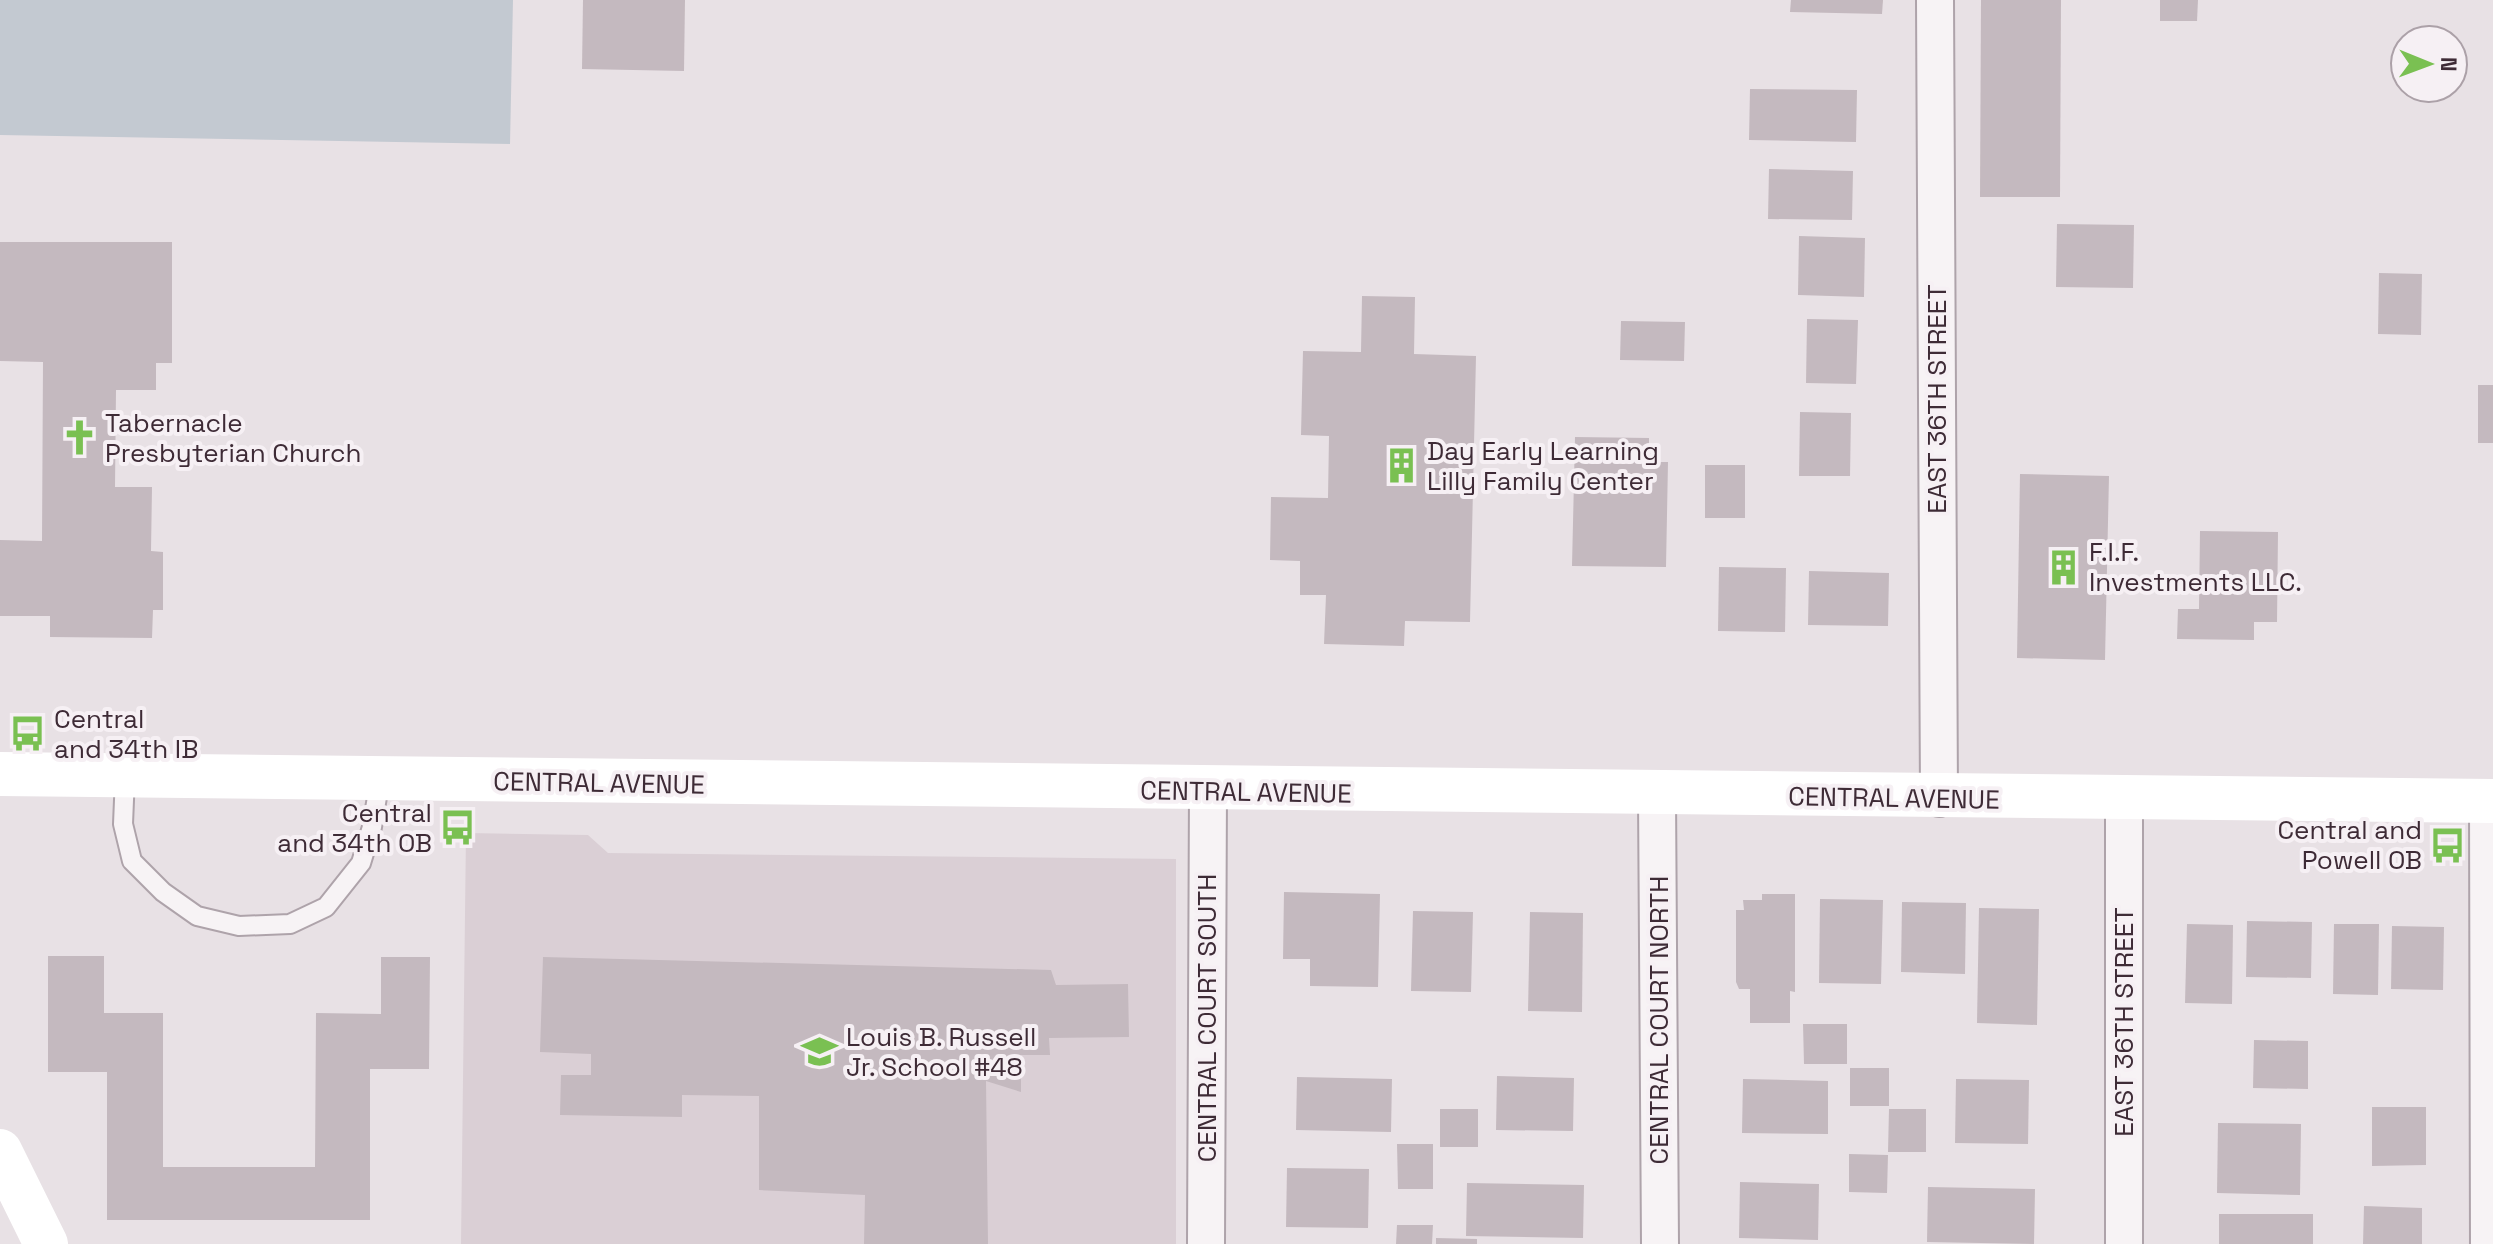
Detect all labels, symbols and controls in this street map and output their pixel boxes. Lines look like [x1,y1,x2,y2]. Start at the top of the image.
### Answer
north arrow [2389,24,2469,104]
text: N [2435,57,2463,72]
street label: EAST 36TH STREET [1920,284,1954,514]
place label: Tabernacle Presbyterian Church [105,406,362,470]
church icon: Tabernacle Presbyterian Church [60,419,98,457]
place label: Day Early Learning Lilly Family Center [1427,434,1659,498]
building icon: Day Early Learning Lilly Family Center [1382,447,1420,485]
place label: F.I.F. Investments LLC. [2089,535,2302,599]
building icon: F.I.F. Investments LLC. [2044,548,2082,586]
place label: Central and 34th IB [54,702,198,766]
bus stop icon: Central and 34th IB [9,715,47,753]
street label: CENTRAL AVENUE [493,764,705,802]
street label: CENTRAL AVENUE [1140,773,1352,811]
street label: CENTRAL AVENUE [1788,779,2000,817]
place label: Central and 34th OB [277,796,432,860]
bus stop icon: Central and 34th OB [439,809,477,847]
place label: Central and Powell OB [2277,813,2422,877]
bus stop icon: Central and Powell OB [2429,826,2467,864]
street label: CENTRAL COURT SOUTH [1190,874,1224,1162]
street label: CENTRAL COURT NORTH [1642,876,1676,1164]
street label: EAST 36TH STREET [2107,907,2141,1137]
place label: Louis B. Russell Jr. School #48 [846,1020,1036,1084]
school or university icon: Louis B. Russell Jr. School #48 [801,1033,839,1071]

